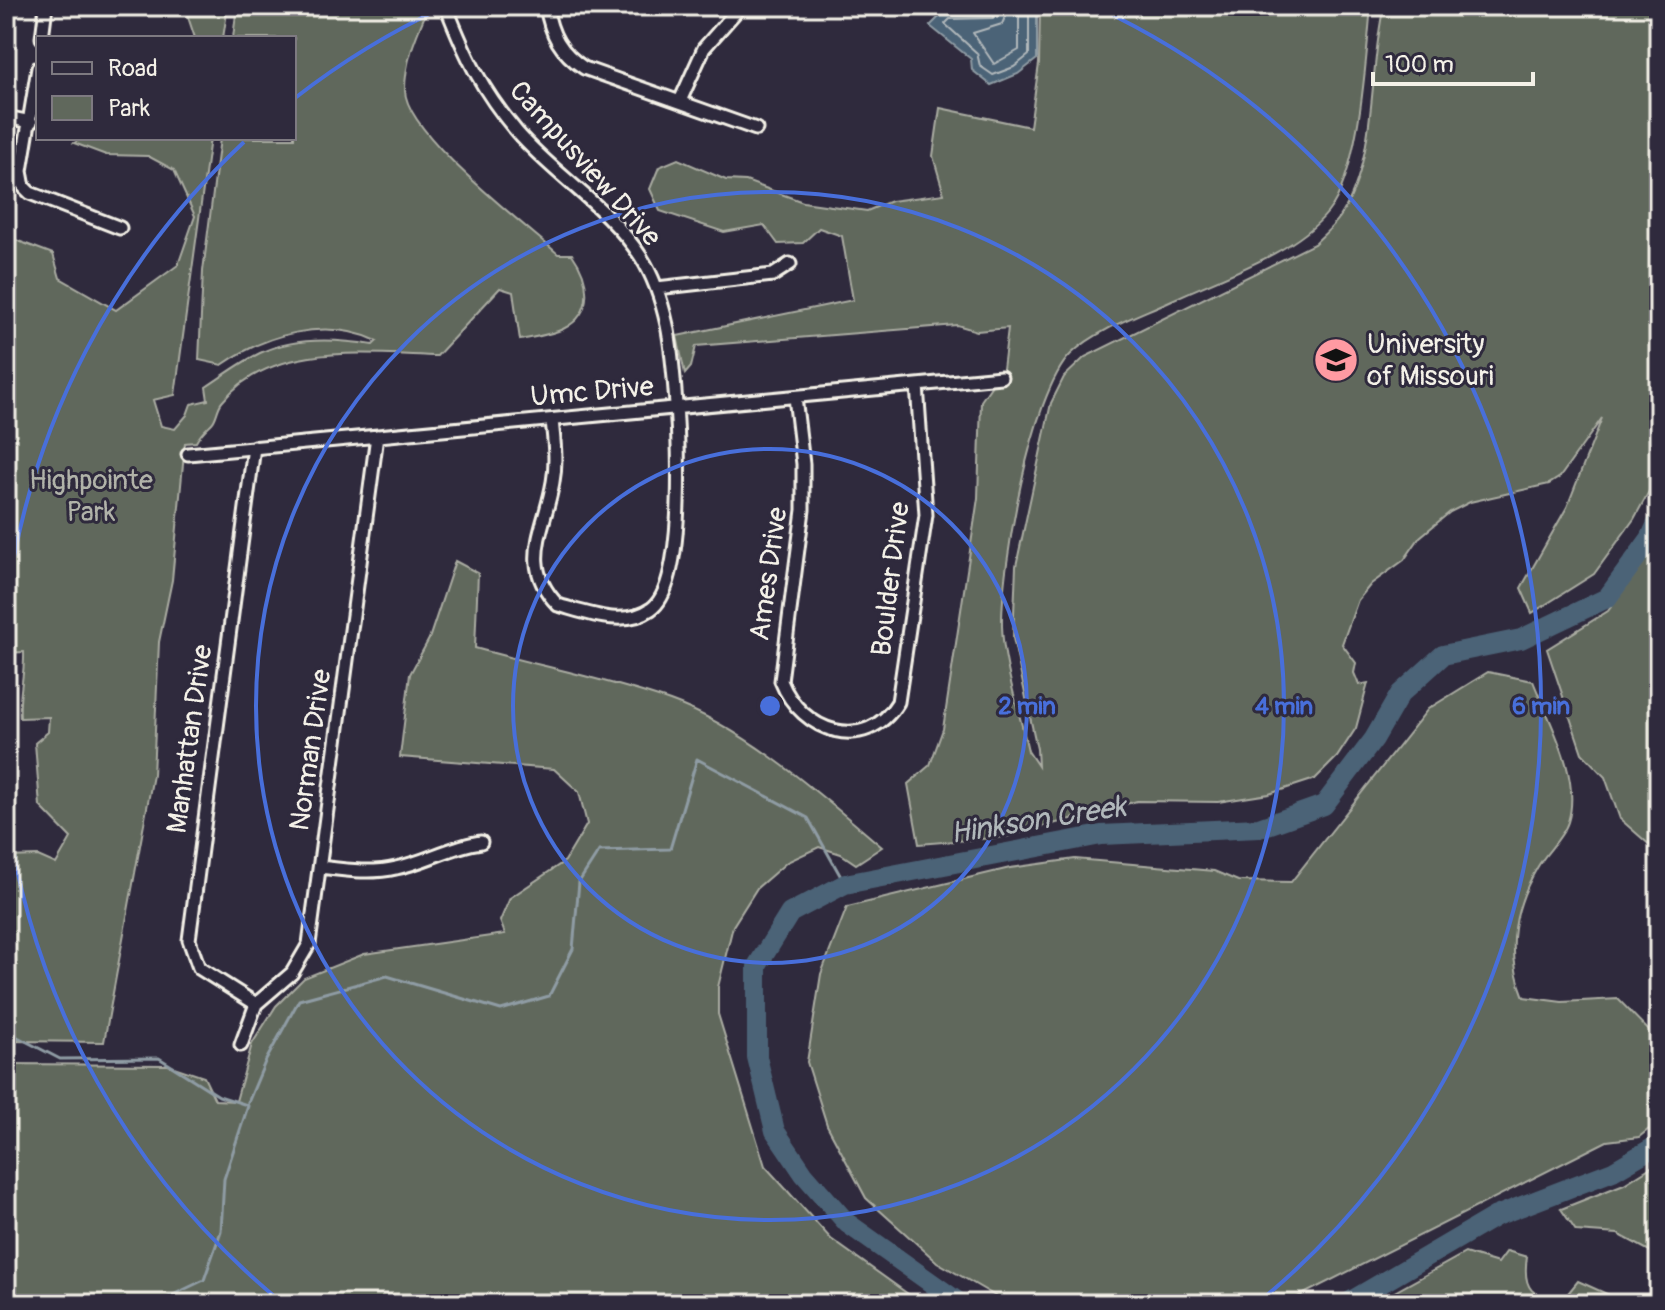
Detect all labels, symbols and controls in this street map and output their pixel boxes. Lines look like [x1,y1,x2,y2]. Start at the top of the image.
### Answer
legend [36,36,296,140]
scale bar [1373,36,1533,86]
text: 100 m [1385,50,1454,79]
text: Road [108,54,158,83]
street label: Campusview Drive [501,74,669,254]
text: Park [108,94,150,123]
place label: University of Missouri [1367,327,1494,394]
school or university icon: University of Missouri [1312,336,1360,384]
street label: Umc Drive [529,369,655,415]
park label: Highpointe Park [29,463,153,530]
street label: Boulder Drive [864,500,918,658]
street label: Ames Drive [742,505,796,643]
street label: Manhattan Drive [159,642,221,835]
street label: Norman Drive [282,667,340,833]
centre of rings [756,692,784,720]
text: 2 min [998,692,1056,721]
text: 4 min [1255,692,1313,721]
text: 6 min [1512,692,1570,721]
water label: Hinkson Creek [948,787,1131,852]

